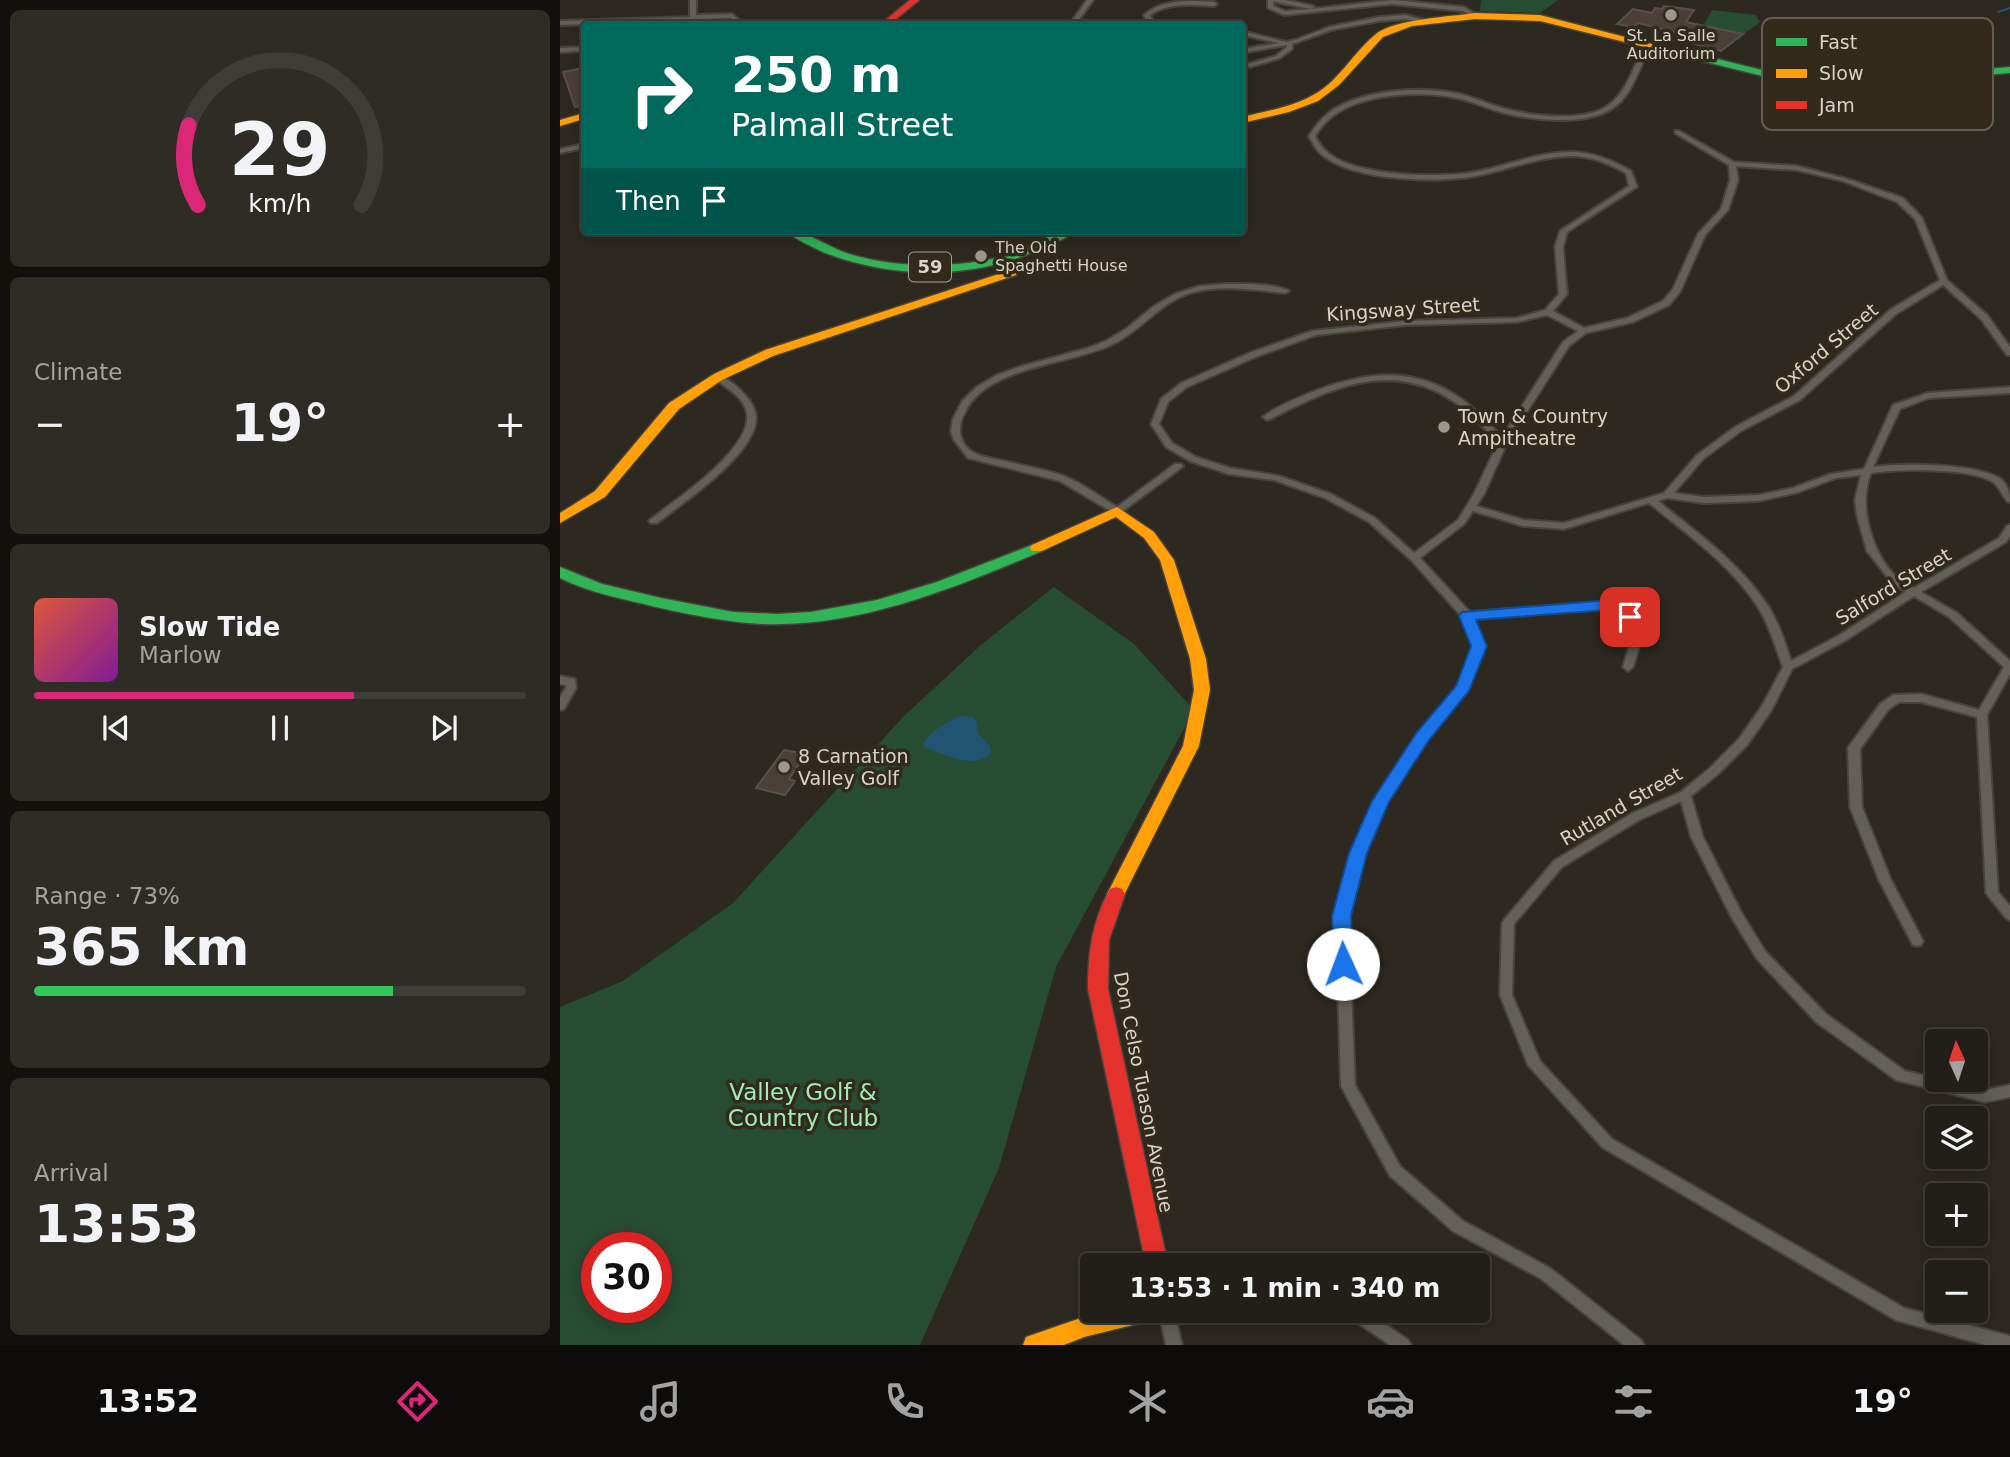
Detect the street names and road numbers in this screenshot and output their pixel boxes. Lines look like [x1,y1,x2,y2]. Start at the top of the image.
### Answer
road number: 59 [909,253,951,282]
street label: Kingsway Street [1325,293,1481,325]
street label: Oxford Street [1770,298,1882,398]
street label: Salford Street [1831,543,1955,629]
street label: Rutland Street [1556,762,1686,850]
street label: Don Celso Tuason Avenue [1110,970,1178,1214]

